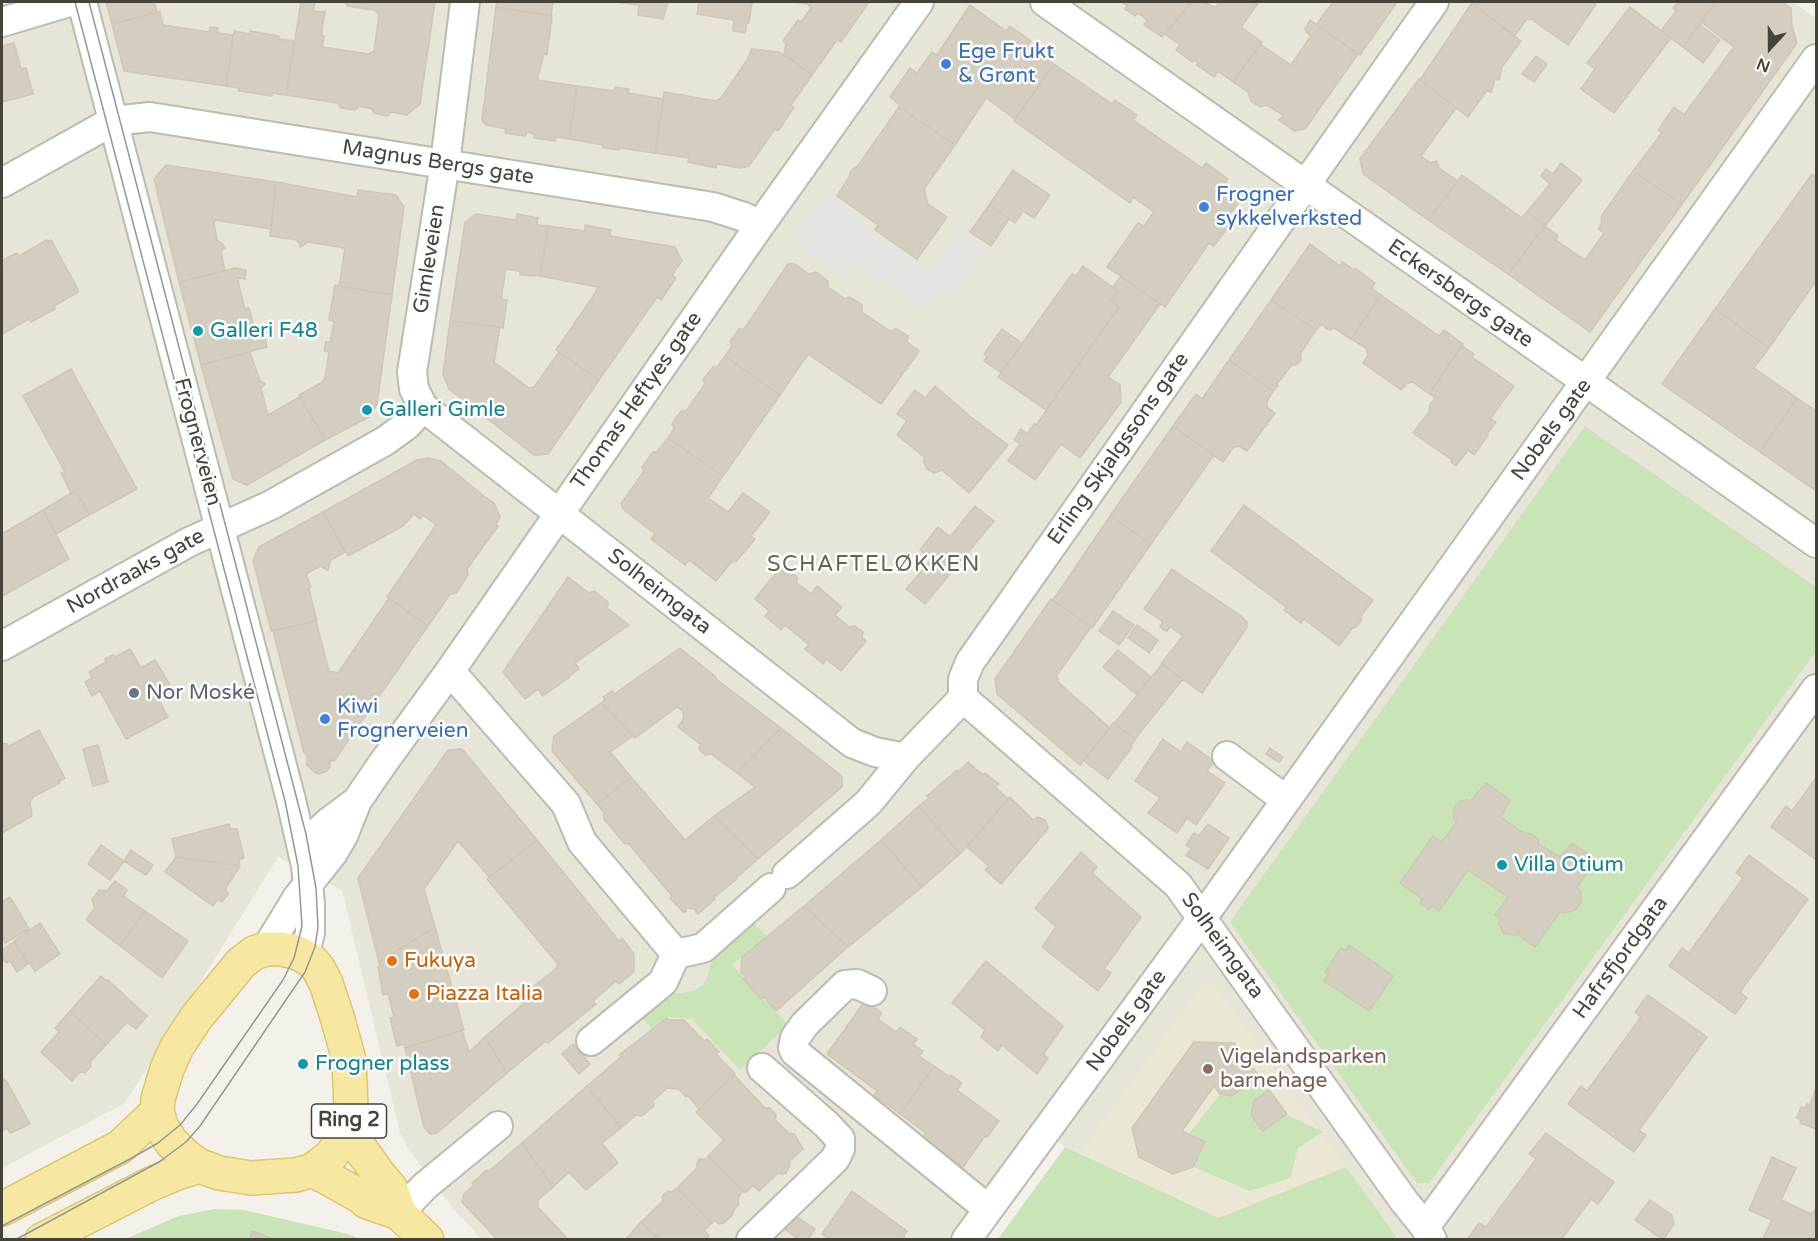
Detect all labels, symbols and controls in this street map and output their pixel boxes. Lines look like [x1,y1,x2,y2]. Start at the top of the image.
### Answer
north arrow [1740,18,1800,78]
place label: Ege Frukt & Grønt [958,39,1054,89]
text: N [1754,53,1773,76]
marker: Ege Frukt & Grønt [939,57,953,71]
street label: Magnus Bergs gate [340,135,536,191]
place label: Frogner sykkelverksted [1216,182,1362,232]
marker: Frogner sykkelverksted [1197,200,1211,214]
street label: Gimleveien [409,203,451,315]
street label: Eckersbergs gate [1382,234,1538,354]
street label: Thomas Heftyes gate [566,307,708,495]
place label: Galleri F48 [210,318,318,344]
marker: Galleri F48 [191,324,205,338]
street label: Erling Skjalgssons gate [1043,348,1195,550]
street label: Nobels gate [1507,374,1597,486]
street label: Frognerveien [168,375,226,509]
place label: Galleri Gimle [379,397,505,423]
marker: Galleri Gimle [360,403,374,417]
street label: Nordraaks gate [63,524,209,620]
street label: Solheimgata [602,544,716,640]
district label: SCHAFTELØKKEN [767,552,981,578]
place label: Nor Moské [146,680,255,706]
marker: Nor Moské [127,686,141,700]
place label: Kiwi Frognerveien [337,694,468,744]
marker: Kiwi Frognerveien [318,712,332,726]
place label: Villa Otium [1514,852,1624,878]
marker: Villa Otium [1495,858,1509,872]
street label: Solheimgata [1175,888,1269,1004]
street label: Hafrsfjordgata [1568,892,1674,1024]
place label: Fukuya [404,948,476,974]
marker: Fukuya [385,954,399,968]
street label: Nobels gate [1082,965,1172,1077]
place label: Piazza Italia [426,981,543,1007]
marker: Piazza Italia [407,987,421,1001]
place label: Vigelandsparken barnehage [1220,1044,1387,1094]
place label: Frogner plass [315,1051,450,1077]
marker: Frogner plass [296,1057,310,1071]
marker: Vigelandsparken barnehage [1201,1062,1215,1076]
road number: Ring 2 [312,1104,386,1138]

